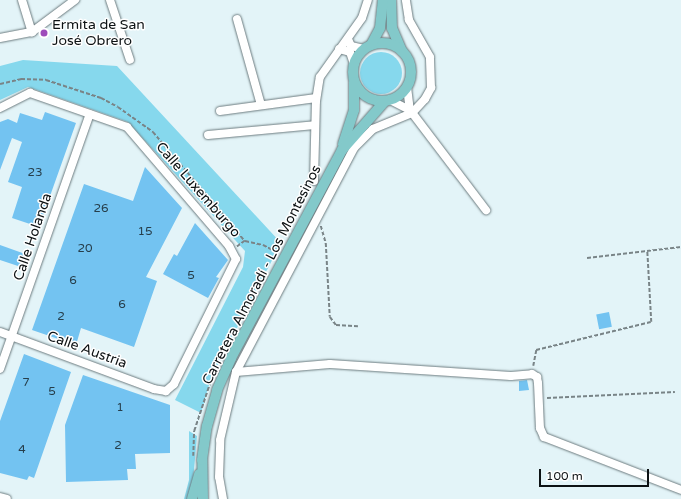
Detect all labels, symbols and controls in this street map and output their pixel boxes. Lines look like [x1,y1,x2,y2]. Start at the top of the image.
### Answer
place label: Ermita de San José Obrero [52,17,145,50]
marker: Ermita de San José Obrero [39,28,49,38]
street label: Calle Luxemburgo [152,139,244,241]
street label: Carretera Almoradí - Los Montesinos [199,162,325,388]
house number: 23 [27,166,43,180]
street label: Calle Holanda [10,191,56,283]
house number: 26 [93,202,109,216]
house number: 15 [137,225,153,239]
house number: 20 [77,242,93,256]
house number: 5 [187,269,195,283]
house number: 6 [69,274,77,288]
house number: 6 [118,298,126,312]
house number: 2 [57,310,65,324]
street label: Calle Austria [45,328,129,372]
house number: 7 [22,376,30,390]
house number: 5 [48,385,56,399]
house number: 1 [116,401,124,415]
house number: 2 [114,439,122,453]
house number: 4 [18,443,26,457]
scale bar [541,461,651,487]
text: 100 m [546,469,583,483]

